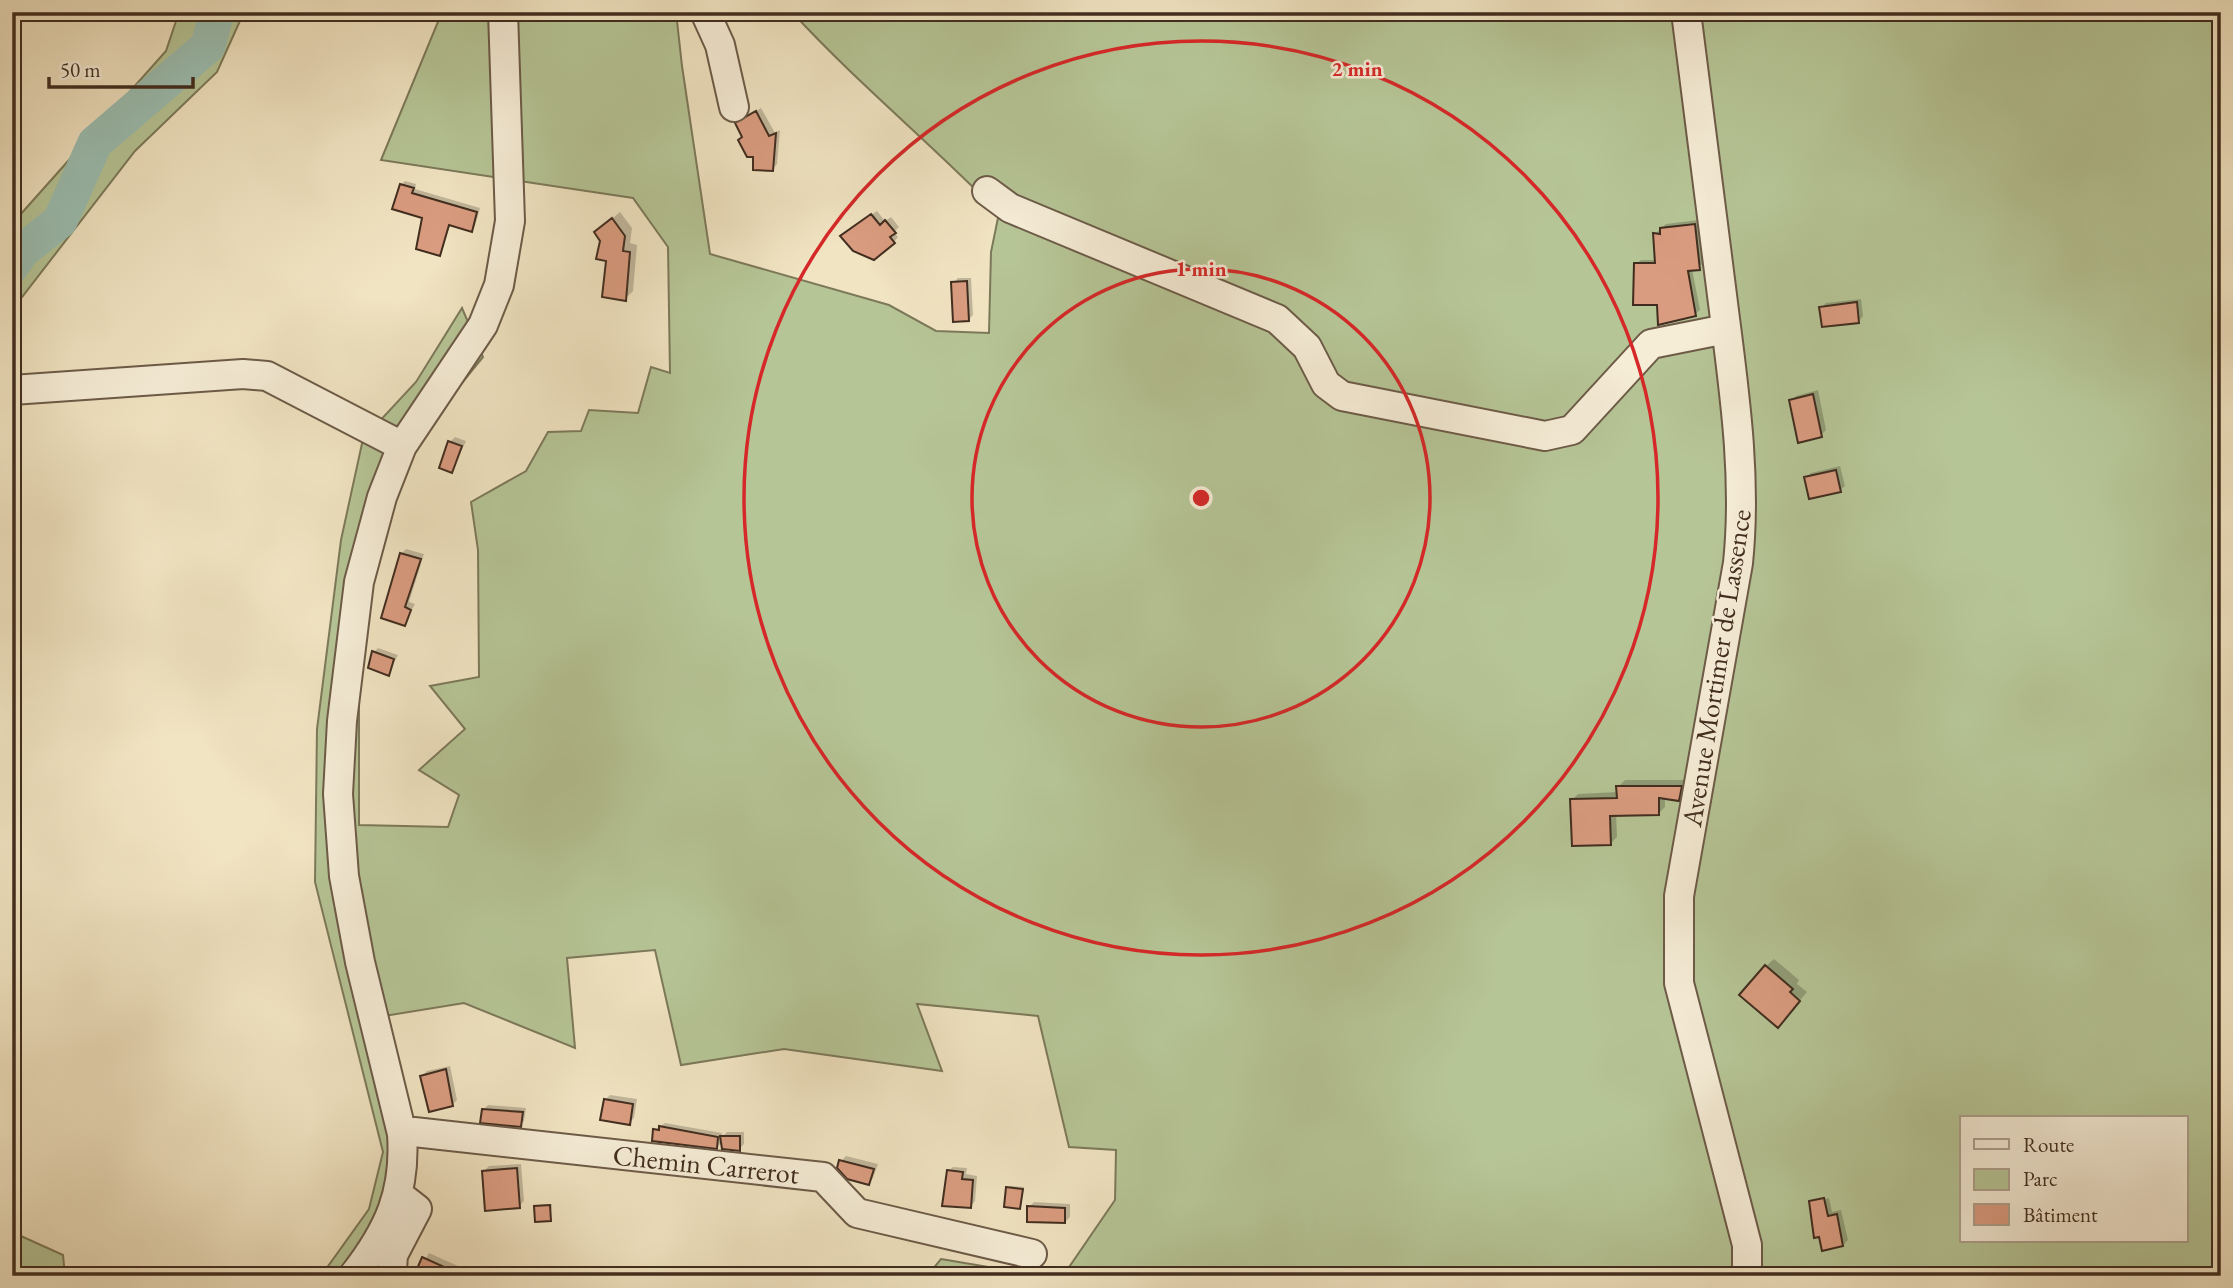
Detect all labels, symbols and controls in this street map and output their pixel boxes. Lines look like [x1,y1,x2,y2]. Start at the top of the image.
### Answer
scale bar [49,46,192,90]
text: 2 min [1331,55,1383,82]
text: 50 m [60,56,101,83]
text: 1 min [1175,255,1227,282]
centre of rings [1189,486,1213,510]
street label: Avenue Mortimer de Lassence [1673,507,1759,830]
legend [1960,1116,2188,1242]
text: Route [2023,1131,2074,1158]
street label: Chemin Carrerot [611,1136,801,1192]
text: Parc [2023,1165,2057,1192]
text: Bâtiment [2023,1201,2098,1228]

